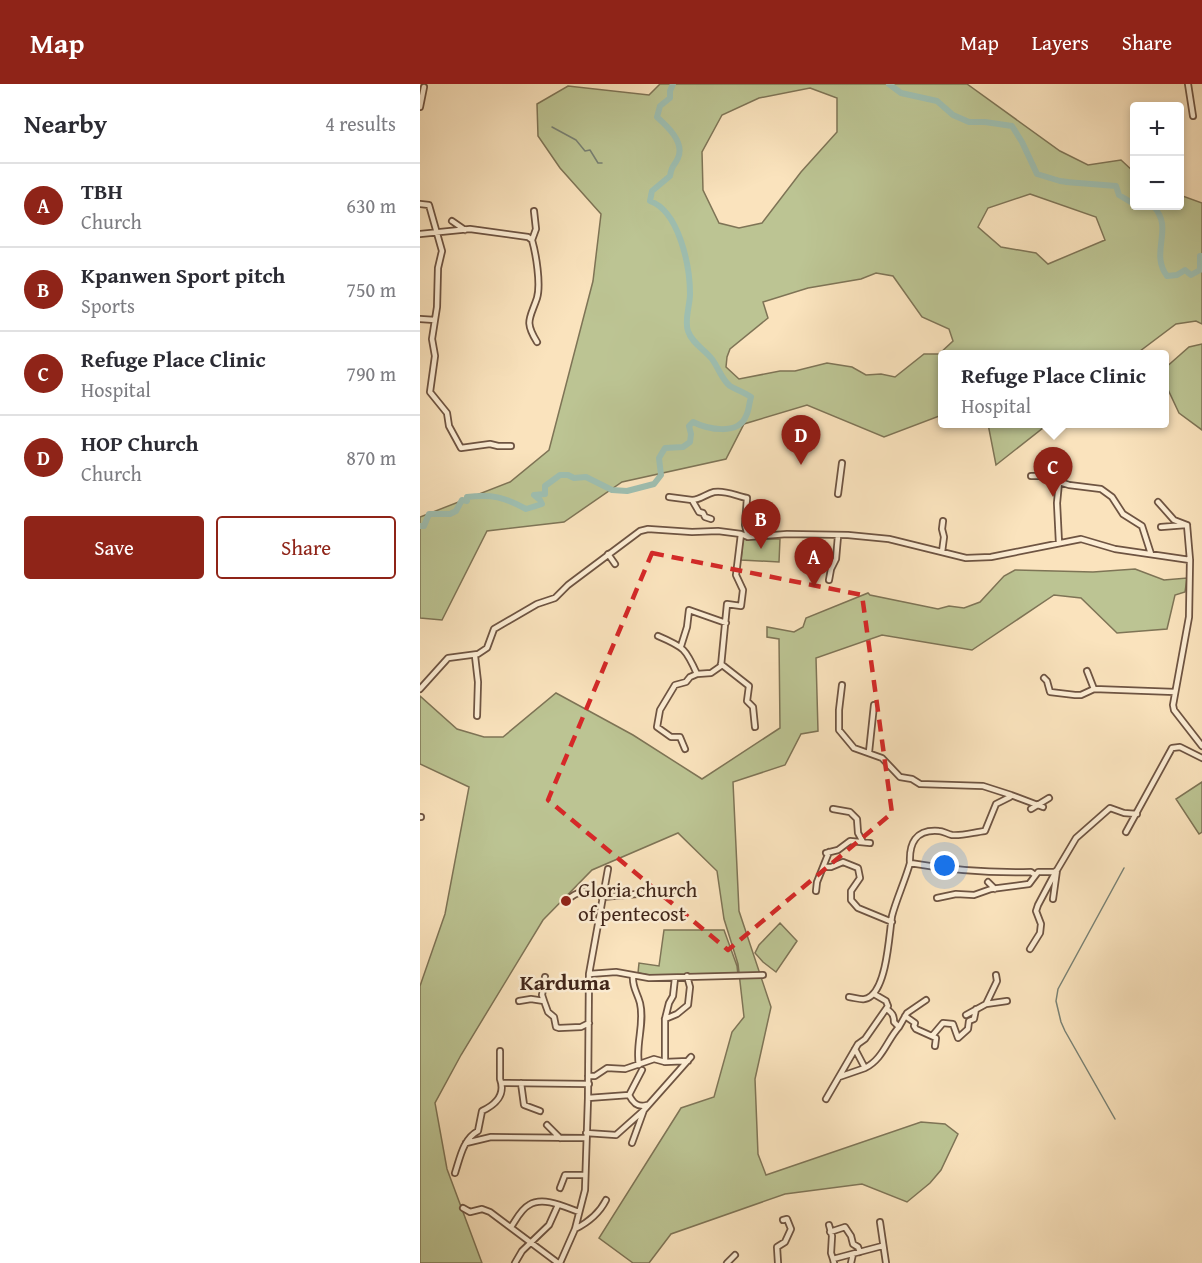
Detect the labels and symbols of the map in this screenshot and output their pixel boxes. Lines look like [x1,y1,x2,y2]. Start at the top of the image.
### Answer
pin: D [782,416,820,465]
pin: C [1034,448,1072,497]
pin: B [742,500,780,549]
pin: A [794,538,834,587]
your location [930,851,959,880]
place label: Gloria church of pentecost [578,874,698,929]
marker: Gloria church of pentecost [559,894,573,908]
district label: Karduma [520,966,611,998]

